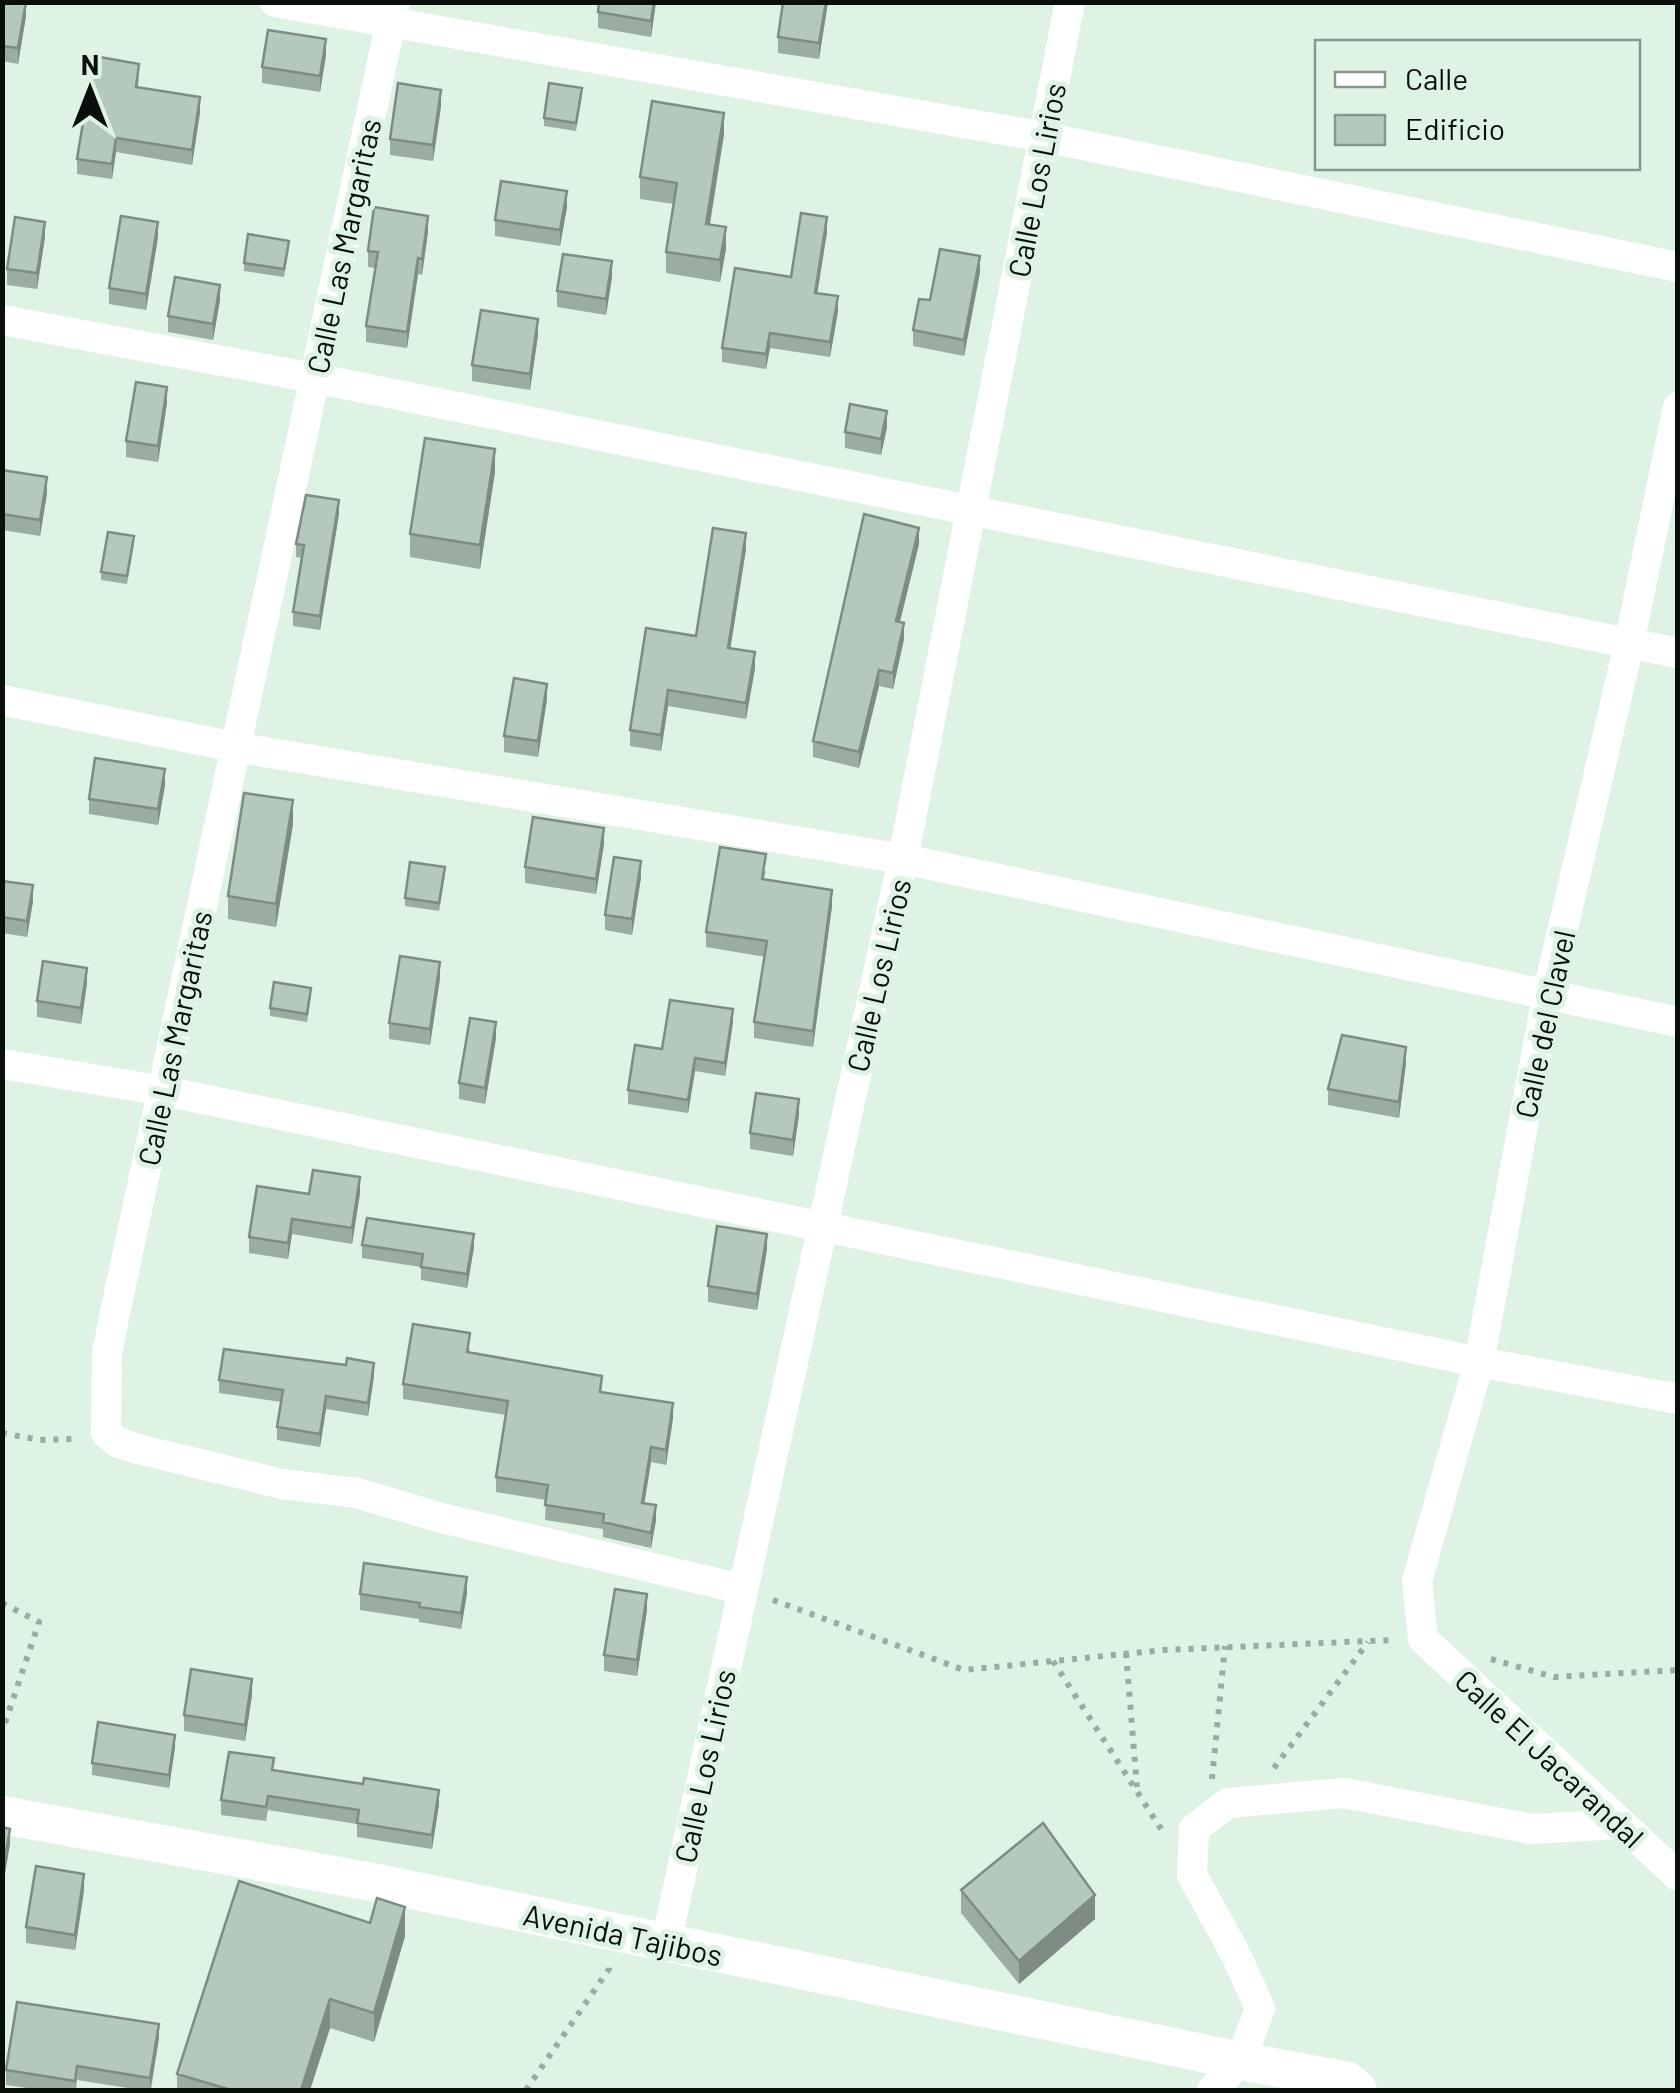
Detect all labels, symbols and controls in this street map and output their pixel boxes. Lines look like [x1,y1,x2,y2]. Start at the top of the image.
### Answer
north arrow [40,40,140,140]
legend [1315,40,1640,170]
text: N [81,47,99,81]
text: Calle [1405,60,1468,96]
street label: Calle Los Lirios [1000,80,1072,280]
text: Edificio [1405,110,1505,146]
street label: Calle Las Margaritas [298,115,388,377]
street label: Calle Los Lirios [838,875,918,1075]
street label: Calle Las Margaritas [129,907,219,1169]
street label: Calle del Clavel [1507,927,1581,1121]
street label: Calle El Jacarandal [1448,1661,1652,1855]
street label: Calle Los Lirios [666,1666,742,1866]
street label: Avenida Tajibos [520,1895,726,1973]

